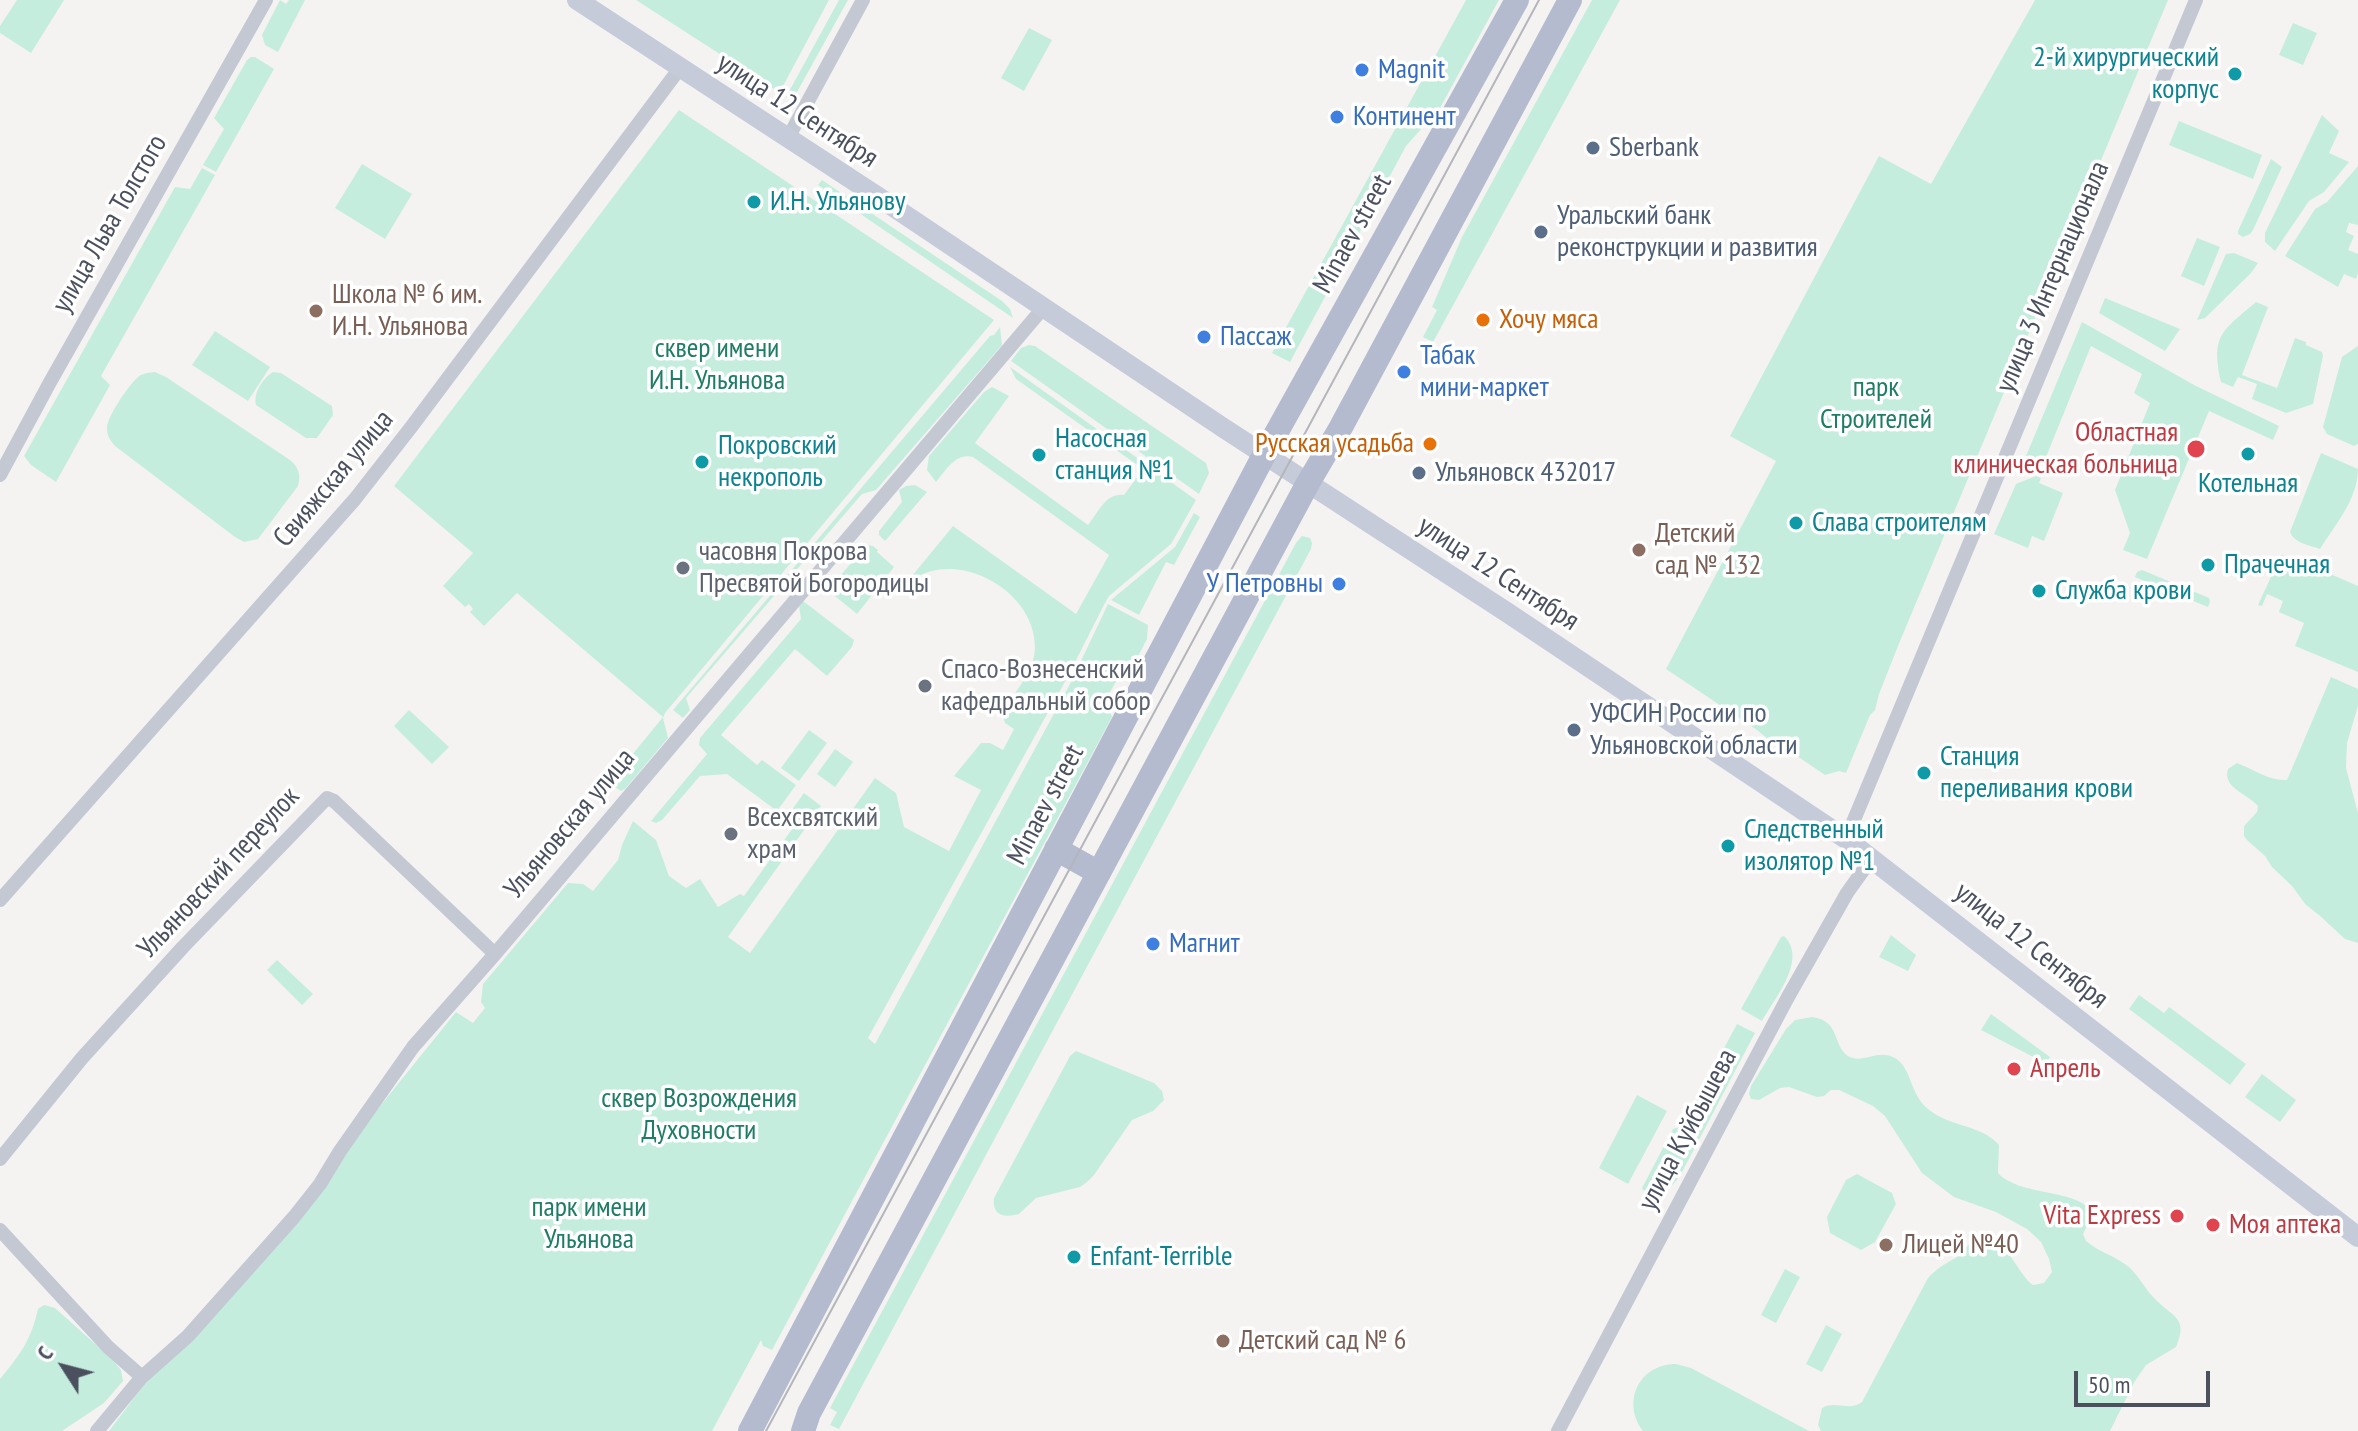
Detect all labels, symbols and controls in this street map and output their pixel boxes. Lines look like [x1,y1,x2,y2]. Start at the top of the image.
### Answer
place label: 2-й хирургический корпус [2033,41,2219,107]
street label: улица 12 Сентября [710,46,884,176]
place label: Magnit [1378,53,1445,87]
marker: Magnit [1353,61,1371,79]
marker: 2-й хирургический корпус [2226,65,2244,83]
place label: Континент [1353,100,1456,134]
marker: Континент [1328,108,1346,126]
street label: улица Льва Толстого [45,129,175,319]
place label: Sberbank [1609,131,1699,165]
marker: Sberbank [1584,139,1602,157]
street label: улица 3 Интернационала [1989,156,2117,398]
street label: Minaev street [1307,169,1399,299]
place label: И.Н. Ульянову [770,185,906,219]
marker: И.Н. Ульянову [745,193,763,211]
place label: Уральский банк реконструкции и развития [1557,199,1818,265]
marker: Уральский банк реконструкции и развития [1532,223,1550,241]
place label: Школа № 6 им. И.Н. Ульянова [332,278,482,344]
marker: Школа № 6 им. И.Н. Ульянова [307,302,325,320]
place label: Хочу мяса [1499,303,1598,337]
marker: Хочу мяса [1474,311,1492,329]
place label: Пассаж [1220,320,1292,354]
marker: Пассаж [1195,328,1213,346]
park label: сквер имени И.Н. Ульянова [649,332,785,398]
place label: Табак мини-маркет [1420,339,1549,405]
marker: Табак мини-маркет [1395,363,1413,381]
park label: парк Строителей [1820,371,1932,437]
street label: Свияжская улица [267,404,401,554]
place label: Областная клиническая больница [1953,416,2178,482]
place label: Насосная станция №1 [1055,422,1174,488]
place label: Русская усадьба [1255,427,1414,461]
place label: Покровский некрополь [718,429,837,495]
marker: Русская усадьба [1421,435,1439,453]
marker: Областная клиническая больница [2185,438,2207,460]
marker: Котельная [2239,445,2257,463]
marker: Насосная станция №1 [1030,446,1048,464]
marker: Покровский некрополь [693,453,711,471]
place label: Ульяновск 432017 [1435,456,1616,490]
marker: Ульяновск 432017 [1410,464,1428,482]
place label: Котельная [2198,467,2298,501]
place label: Слава строителям [1812,506,1987,540]
street label: улица 12 Сентября [1411,509,1585,639]
marker: Слава строителям [1787,514,1805,532]
place label: Детский сад № 132 [1655,517,1761,583]
place label: часовня Покрова Пресвятой Богородицы [699,535,929,601]
marker: Детский сад № 132 [1630,541,1648,559]
place label: Прачечная [2224,548,2330,582]
marker: Прачечная [2199,556,2217,574]
marker: часовня Покрова Пресвятой Богородицы [674,559,692,577]
place label: У Петровны [1206,567,1323,601]
place label: Служба крови [2055,574,2192,608]
marker: У Петровны [1330,575,1348,593]
marker: Служба крови [2030,582,2048,600]
place label: Спасо-Вознесенский кафедральный собор [941,653,1151,719]
marker: Спасо-Вознесенский кафедральный собор [916,677,934,695]
place label: УФСИН России по Ульяновской области [1590,697,1797,763]
marker: УФСИН России по Ульяновской области [1565,721,1583,739]
street label: Minaev street [1000,739,1092,871]
place label: Станция переливания крови [1940,740,2133,806]
street label: Ульяновская улица [498,742,642,906]
marker: Станция переливания крови [1915,764,1933,782]
street label: Ульяновский переулок [131,781,307,965]
place label: Всехсвятский храм [747,801,878,867]
place label: Следственный изолятор №1 [1744,813,1884,879]
marker: Всехсвятский храм [722,825,740,843]
marker: Следственный изолятор №1 [1719,837,1737,855]
street label: улица 12 Сентября [1948,876,2114,1016]
place label: Магнит [1169,927,1240,961]
marker: Магнит [1144,935,1162,953]
street label: улица Куйбышева [1631,1044,1745,1216]
place label: Апрель [2030,1052,2101,1086]
marker: Апрель [2005,1060,2023,1078]
park label: сквер Возрождения Духовности [601,1082,797,1148]
park label: парк имени Ульянова [531,1191,647,1257]
place label: Vita Express [2043,1199,2161,1233]
marker: Vita Express [2168,1207,2186,1225]
place label: Моя аптека [2229,1208,2341,1242]
marker: Моя аптека [2204,1216,2222,1234]
place label: Лицей №40 [1902,1228,2019,1262]
marker: Лицей №40 [1877,1236,1895,1254]
place label: Enfant-Terrible [1090,1240,1233,1274]
marker: Enfant-Terrible [1065,1248,1083,1266]
place label: Детский сад № 6 [1239,1324,1406,1358]
north arrow [24,1327,104,1407]
marker: Детский сад № 6 [1214,1332,1232,1350]
text: С [30,1341,59,1365]
scale bar [2078,1355,2214,1405]
text: 50 m [2088,1369,2130,1400]

